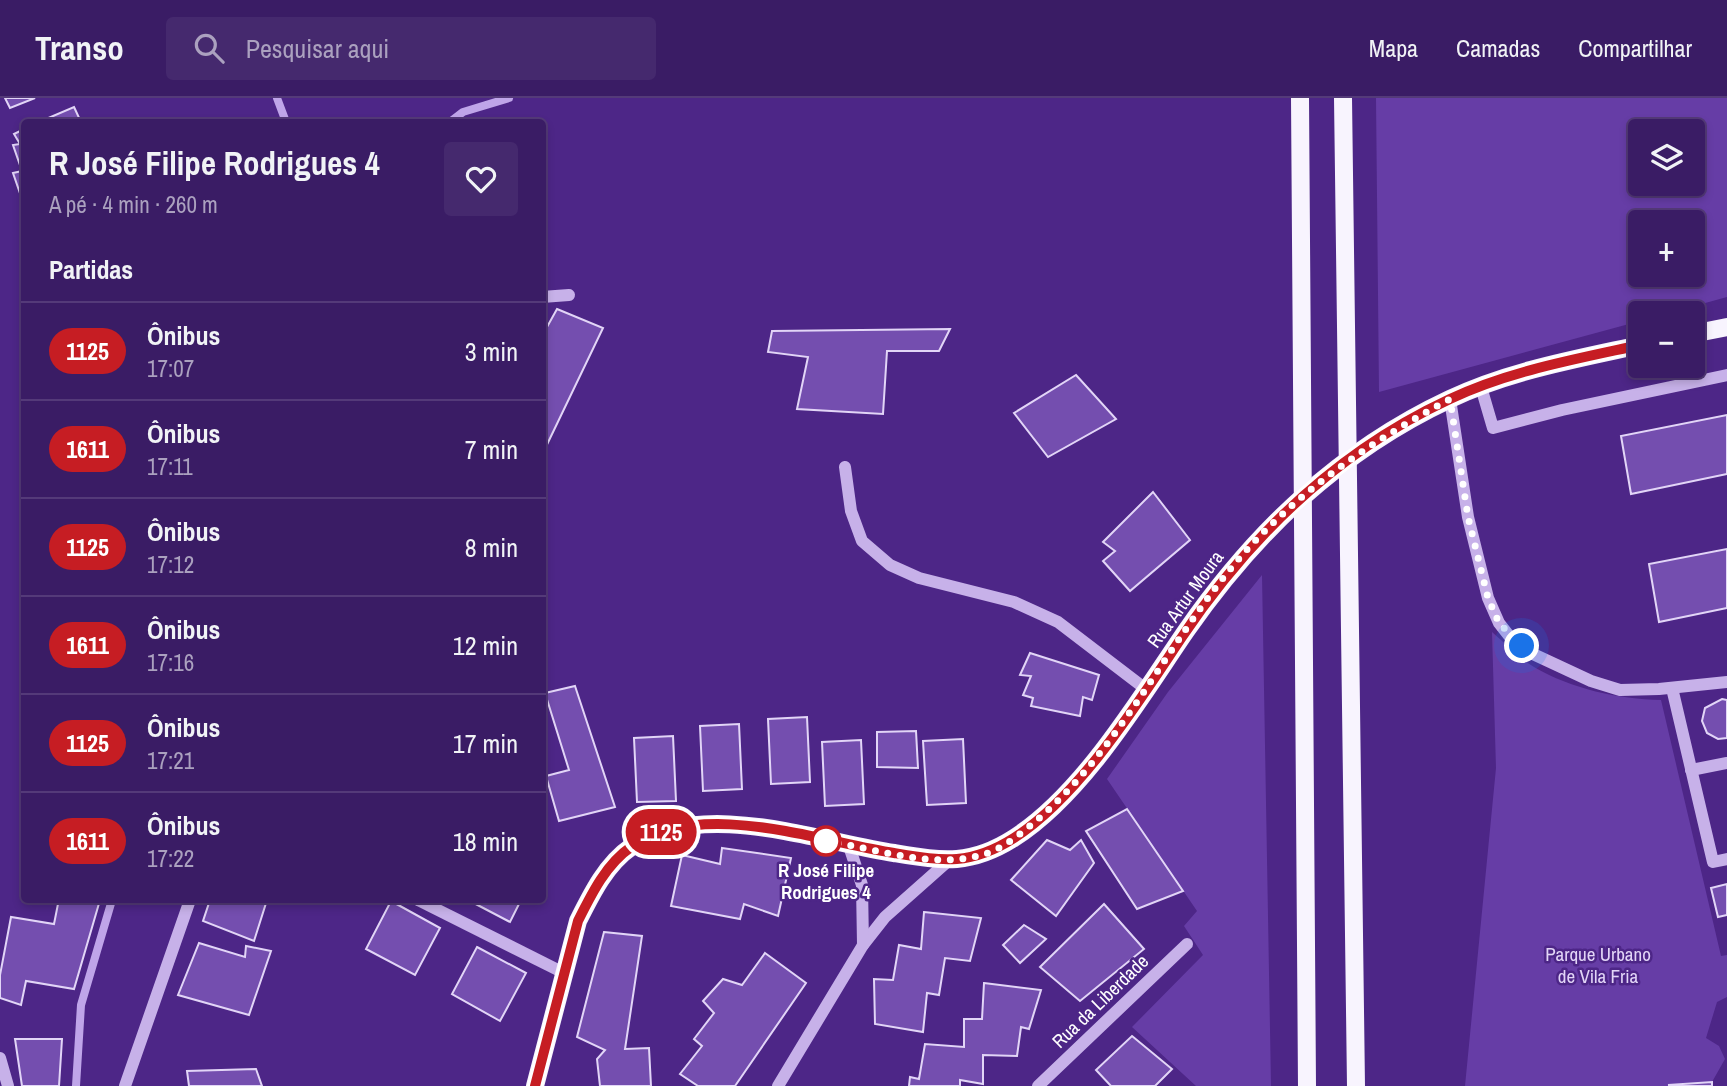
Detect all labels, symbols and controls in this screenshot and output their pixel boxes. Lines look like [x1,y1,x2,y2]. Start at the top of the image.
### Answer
search box [166,17,656,80]
text: Transo [35,26,124,70]
icon: search [190,29,228,67]
text: Pesquisar aqui [246,31,389,66]
text: Mapa [1369,32,1418,64]
text: Camadas [1456,32,1540,64]
text: Compartilhar [1578,32,1692,64]
map controls [1628,119,1705,378]
button: layers [1628,119,1705,196]
text: R José Filipe Rodrigues 4 [49,141,380,185]
button: heart [444,142,518,216]
text: A pé · 4 min · 260 m [49,189,218,220]
button: + [1628,210,1705,287]
text: Partidas [49,252,133,287]
button: − [1628,301,1705,378]
text: Ônibus [147,318,220,353]
text: 3 min [465,334,518,369]
text: 1125 [66,335,109,367]
text: 17:07 [147,353,194,384]
text: Ônibus [147,416,220,451]
text: 7 min [465,432,518,467]
text: 1611 [66,433,109,465]
text: 17:11 [147,451,193,482]
text: Ônibus [147,514,220,549]
text: 8 min [465,530,518,565]
text: 1125 [66,531,109,563]
street label: Rua Artur Moura [1141,545,1229,653]
text: 17:12 [147,549,194,580]
text: Ônibus [147,612,220,647]
text: 12 min [453,628,518,663]
your location [1504,628,1539,663]
text: 1611 [66,629,109,661]
text: 17:16 [147,647,194,678]
text: Ônibus [147,710,220,745]
text: 17 min [453,726,518,761]
text: 1125 [66,727,109,759]
text: 17:21 [147,745,194,776]
text: Ônibus [147,808,220,843]
line badge: 1125 [612,809,710,855]
text: 1125 [640,816,682,848]
text: 18 min [453,824,518,859]
text: 1611 [66,825,109,857]
marker: R José Filipe Rodrigues 4 [811,826,841,856]
text: 17:22 [147,843,194,874]
place label: R José Filipe Rodrigues 4 [778,857,874,905]
park label: Parque Urbano de Vila Fria [1545,941,1651,989]
street label: Rua da Liberdade [1046,948,1154,1054]

